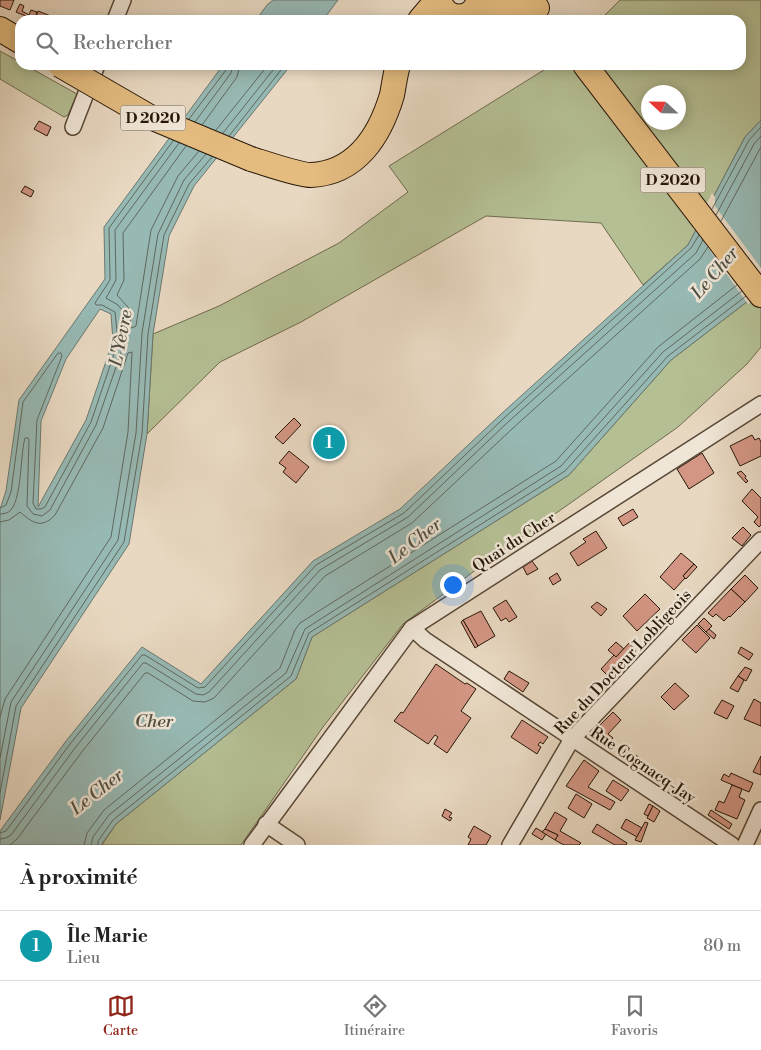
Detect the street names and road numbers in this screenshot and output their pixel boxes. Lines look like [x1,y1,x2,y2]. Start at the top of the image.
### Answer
road number: D 2020 [120,106,186,130]
road number: D 2020 [640,168,706,192]
street label: Quai du Cher [469,508,559,576]
street label: Rue du Docteur Lobligeois [550,585,696,739]
street label: Rue Cognacq-Jay [586,722,700,808]

